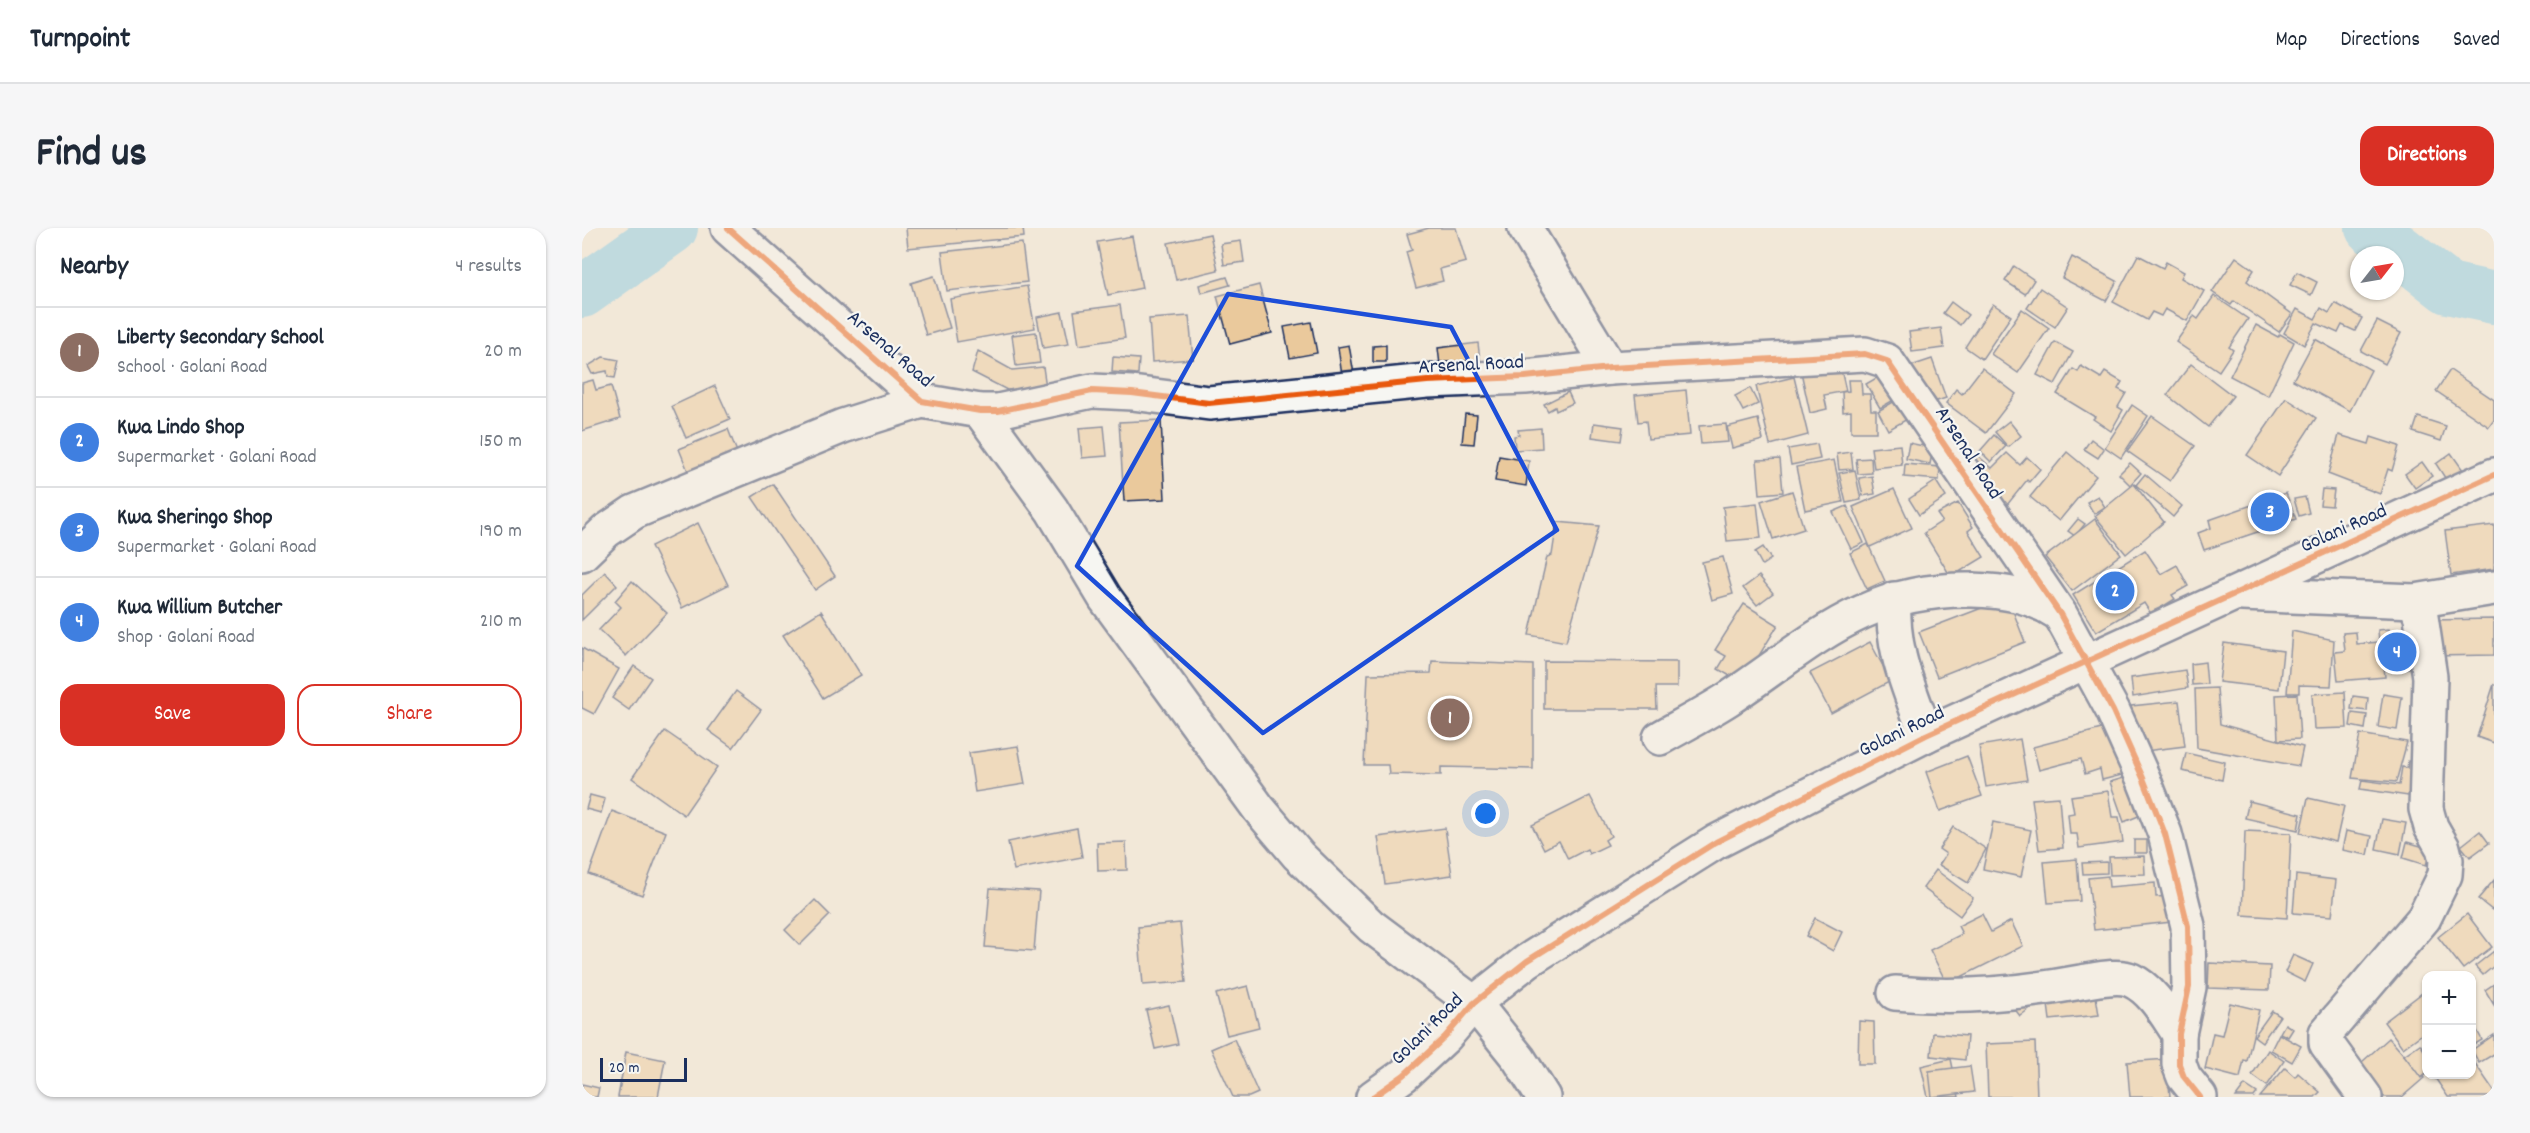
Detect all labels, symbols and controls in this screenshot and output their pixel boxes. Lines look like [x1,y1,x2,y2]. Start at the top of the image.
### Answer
text: Turnpoint [30,21,130,61]
text: Map [2276,26,2307,56]
text: Directions [2340,26,2420,56]
text: Saved [2453,26,2500,56]
text: Find us [36,126,147,186]
button: Directions [2360,126,2494,186]
north arrow [2350,246,2404,300]
text: Nearby [60,249,128,286]
text: 4 results [455,253,522,281]
street label: Arsenal Road [839,304,939,396]
text: Liberty Secondary School [117,323,324,354]
text: 1 [77,338,82,366]
text: 20 m [484,338,522,366]
street label: Arsenal Road [1417,348,1525,384]
text: School · Golani Road [117,354,267,382]
street label: Arsenal Road [1926,401,2009,506]
text: Kwa Lindo Shop [117,413,245,444]
text: 2 [75,428,84,456]
text: 150 m [479,428,522,456]
text: Supermarket · Golani Road [117,444,317,472]
pin: 3 [2250,490,2290,534]
street label: Golani Road [2296,497,2393,562]
text: Kwa Sheringo Shop [117,503,273,534]
text: 3 [75,518,84,546]
text: 190 m [479,518,522,546]
text: Supermarket · Golani Road [117,534,317,562]
pin: 2 [2096,568,2134,614]
text: Kwa Willium Butcher [117,593,282,624]
text: 4 [75,608,84,636]
text: 210 m [480,608,522,636]
text: Shop · Golani Road [117,624,255,652]
pin: 4 [2378,630,2416,674]
button: Save [60,684,285,746]
button: Share [297,684,522,746]
pin: 1 [1430,696,1470,740]
street label: Golani Road [1854,699,1950,766]
your location [1471,799,1500,828]
map controls [2422,971,2476,1079]
button: + [2422,971,2476,1025]
street label: Golani Road [1385,987,1471,1073]
button: − [2422,1025,2476,1079]
scale bar [600,1055,687,1082]
text: 20 m [609,1057,639,1080]

